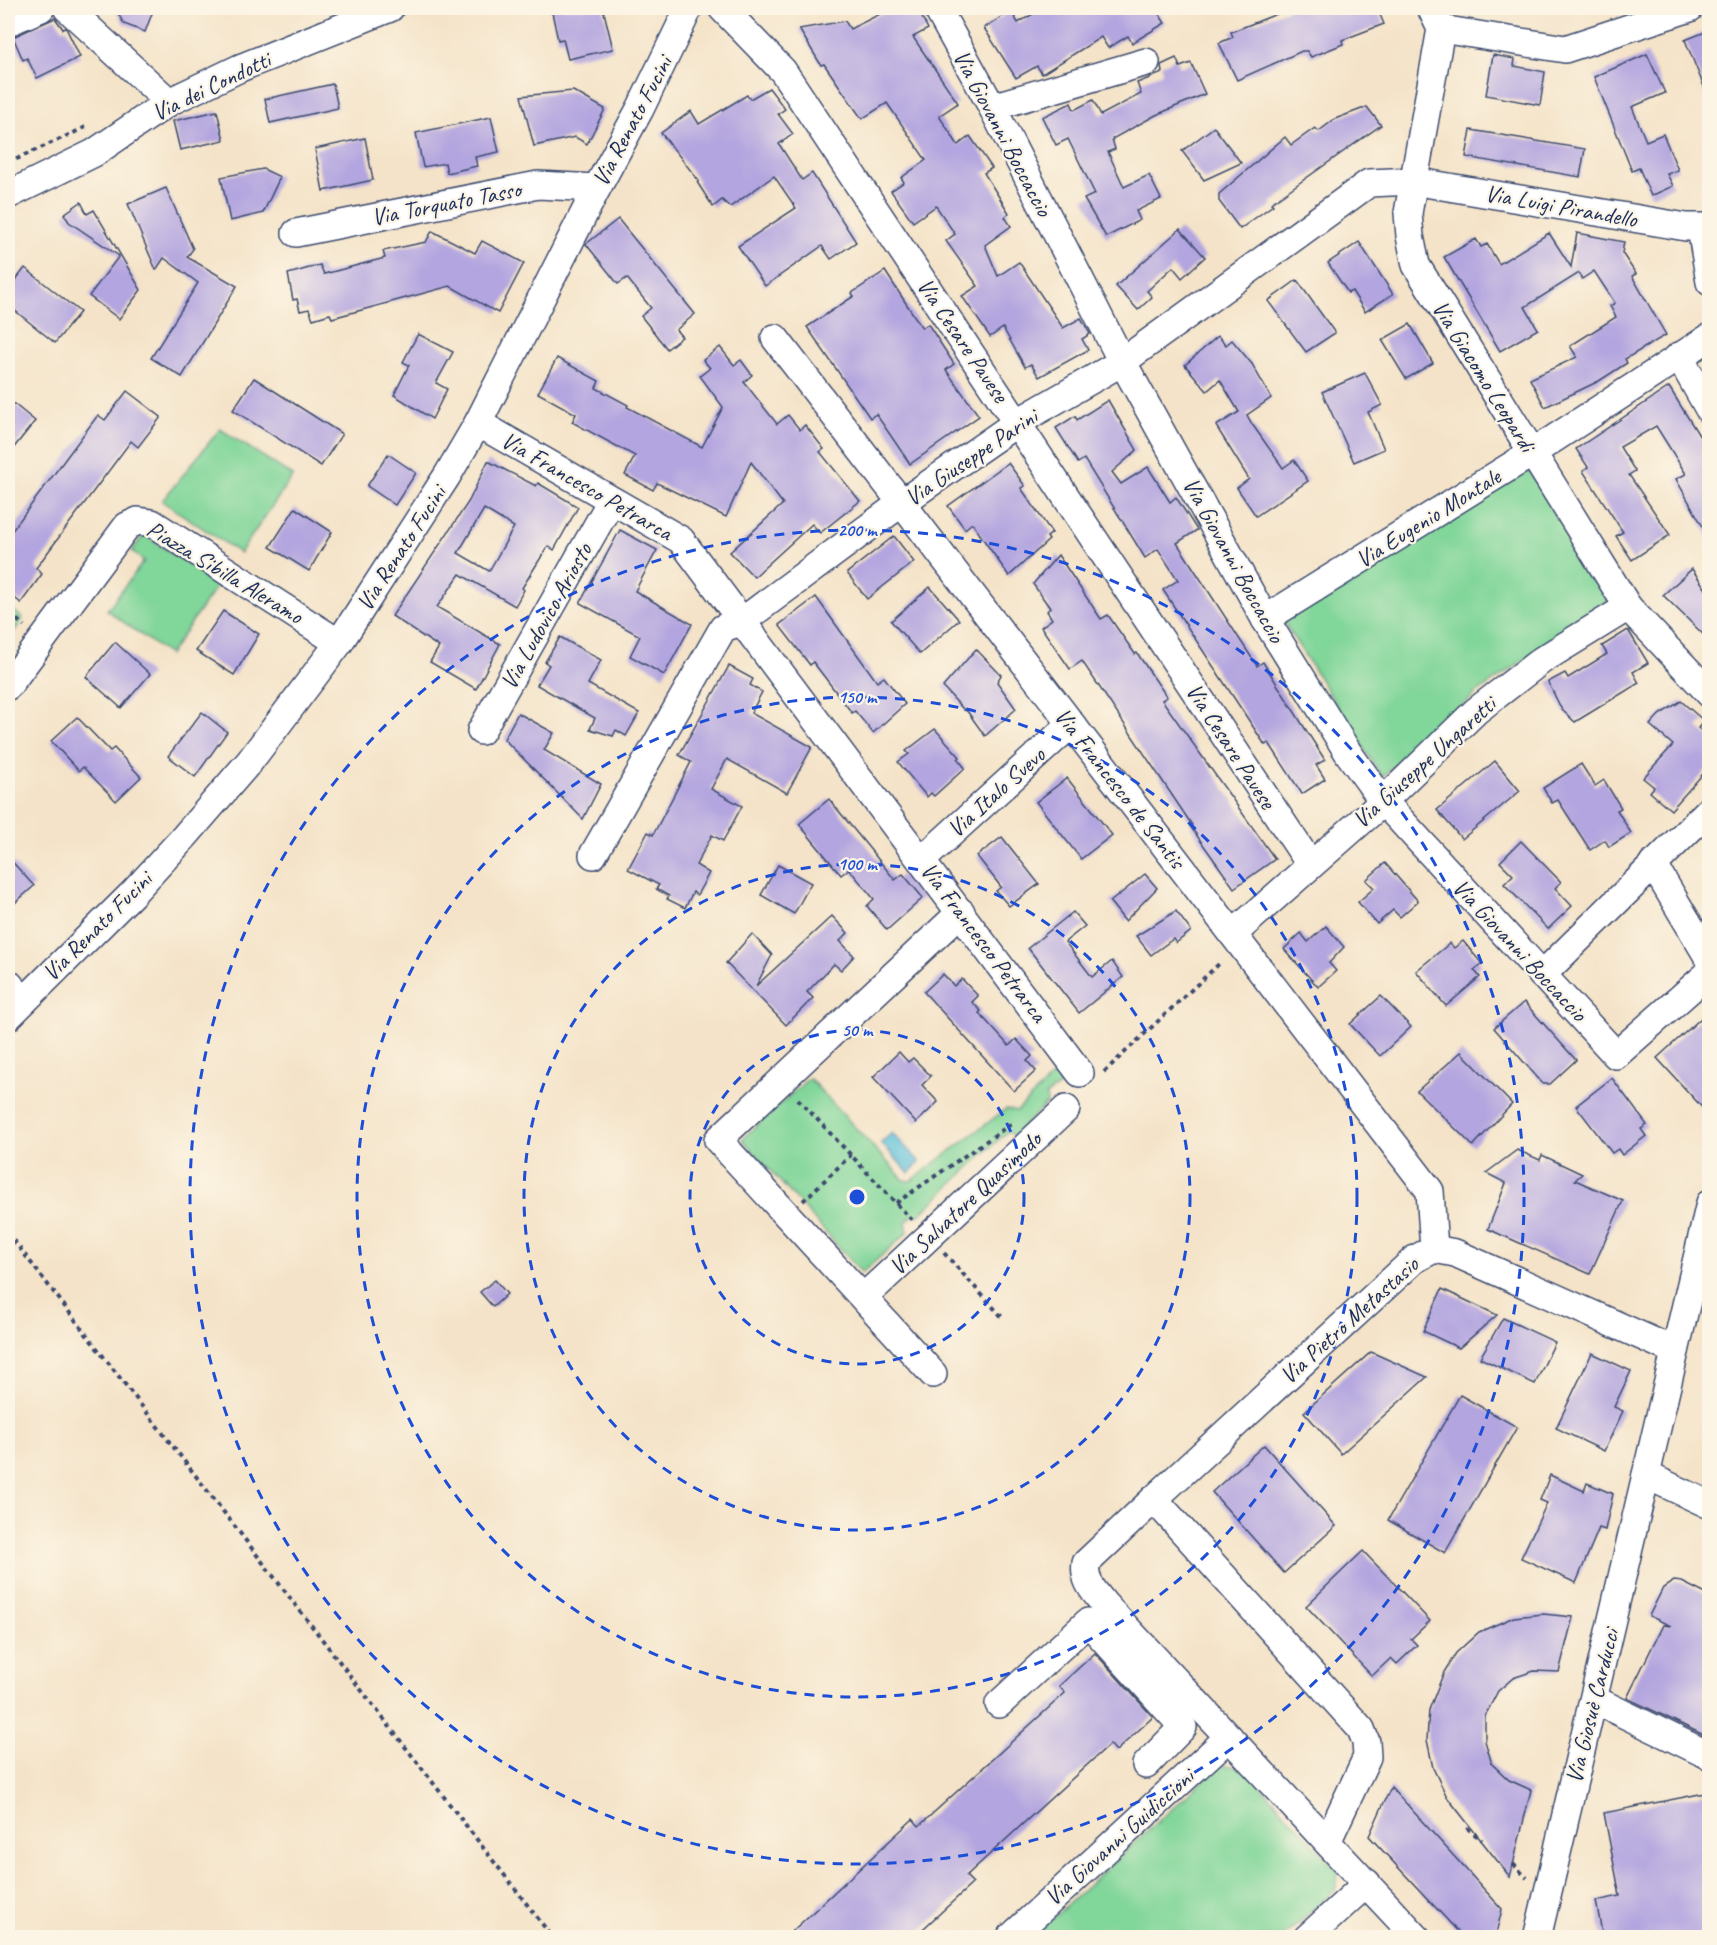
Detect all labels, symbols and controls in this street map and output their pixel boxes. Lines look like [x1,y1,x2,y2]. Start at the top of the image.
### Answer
street label: Via dei Condotti [147,43,277,128]
street label: Via Giovanni Boccaccio [947,45,1060,223]
street label: Via Renato Fucini [585,49,680,191]
street label: Via Torquato Tasso [369,173,526,232]
street label: Via Luigi Pirandello [1483,178,1641,234]
street label: Via Cesare Pavese [910,272,1017,410]
street label: Via Giacomo Leopardi [1426,295,1544,459]
street label: Via Giuseppe Parini [899,400,1046,512]
street label: Via Francesco Petrarca [496,425,679,548]
street label: Via Eugenio Montale [1350,460,1508,574]
street label: Via Giovanni Boccaccio [1176,472,1292,649]
street label: Via Renato Fucini [349,478,454,616]
street label: Piazza Sibilla Aleramo [141,514,310,631]
text: 200 m [838,519,878,541]
street label: Via Ludovico Ariosto [493,536,599,694]
street label: Via Cesare Pavese [1179,678,1284,816]
text: 150 m [838,686,878,708]
street label: Via Giuseppe Ungaretti [1346,687,1505,834]
street label: Via Francesco de Santis [1048,702,1193,876]
street label: Via Italo Svevo [941,739,1052,844]
text: 100 m [838,853,878,875]
street label: Via Francesco Petrarca [914,856,1055,1029]
street label: Via Renato Fucini [36,863,160,987]
street label: Via Giovanni Boccaccio [1446,872,1595,1029]
text: 50 m [842,1019,874,1041]
street label: Via Salvatore Quasimodo [883,1123,1049,1281]
centre of rings [847,1187,867,1207]
street label: Via Pietro Metastasio [1273,1249,1426,1390]
street label: Via Giosuè Carducci [1558,1622,1627,1786]
street label: Via Giovanni Guidiccioni [1038,1760,1203,1912]

